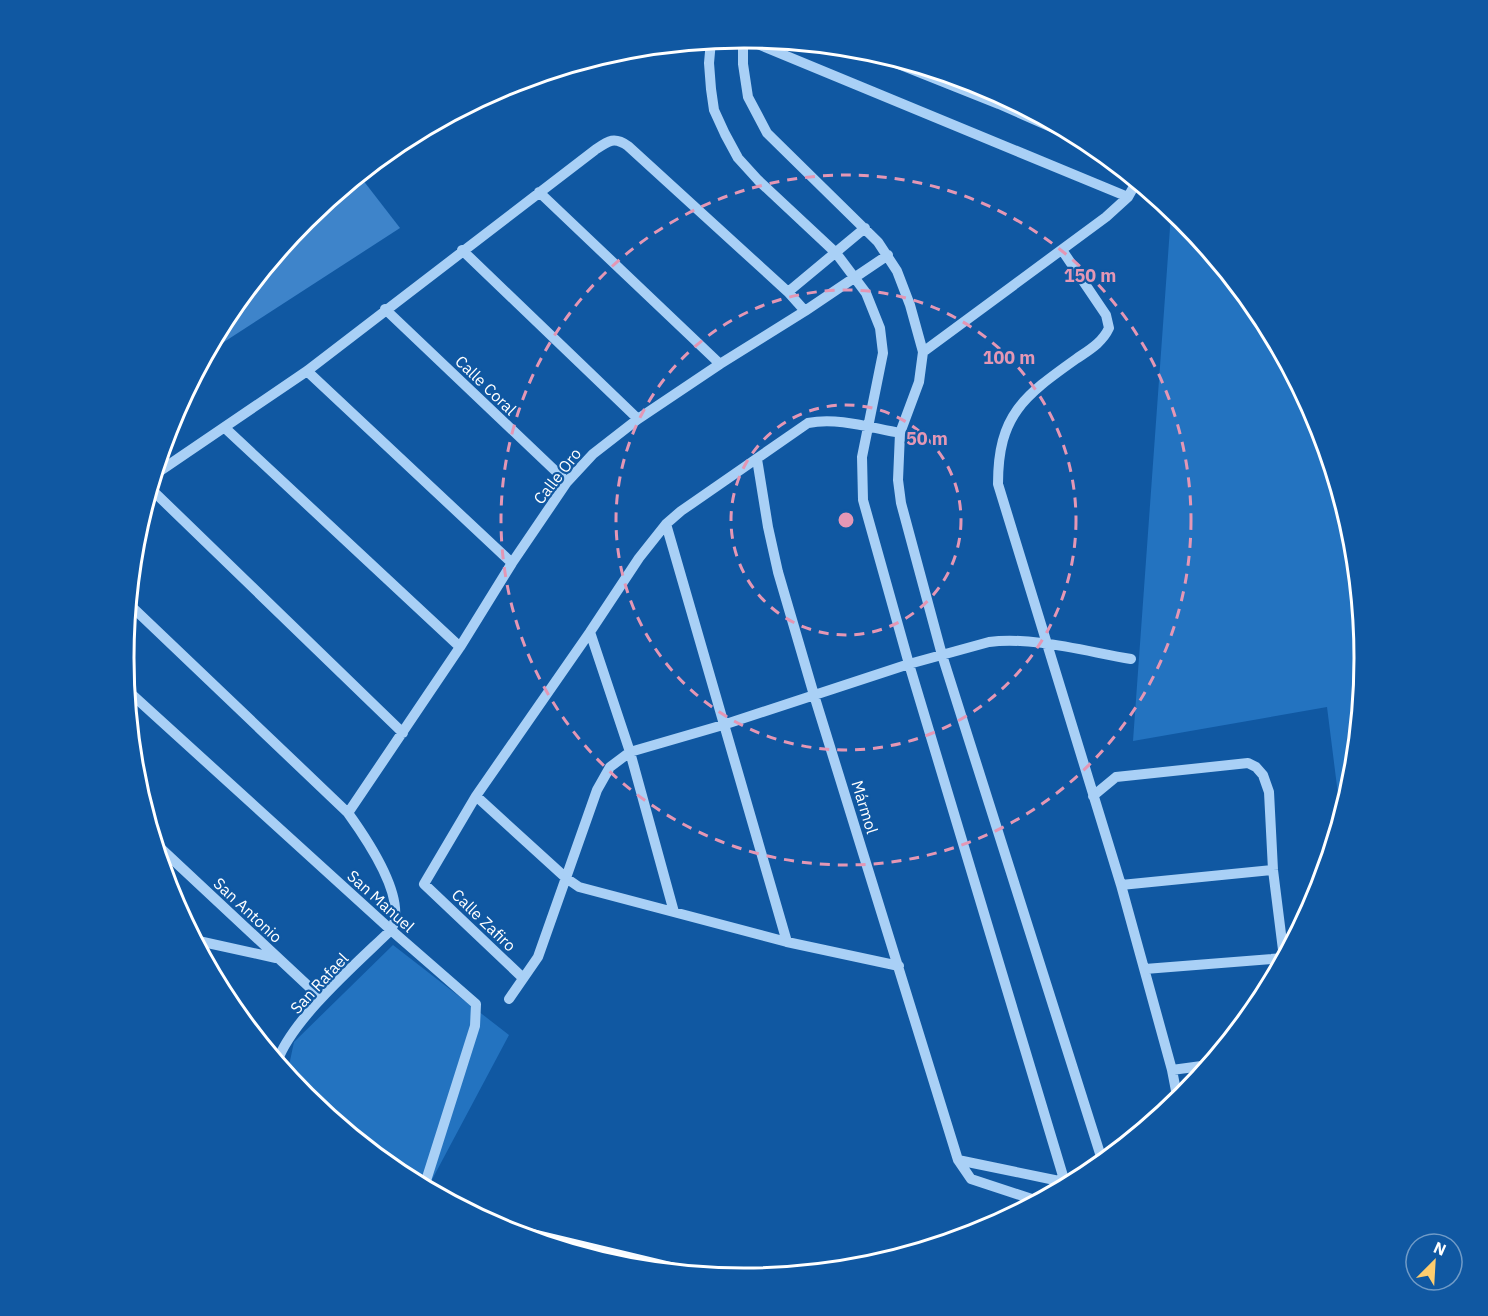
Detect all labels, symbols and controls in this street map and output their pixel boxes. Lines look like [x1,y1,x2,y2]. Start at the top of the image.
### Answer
text: 150 m [1064,264,1116,287]
text: 100 m [983,346,1035,369]
street label: Calle Coral [451,351,521,419]
text: 50 m [906,427,948,450]
street label: Calle Oro [529,444,585,508]
centre of rings [836,510,856,530]
street label: Mármol [847,778,883,836]
street label: San Manuel [343,866,419,936]
street label: San Antonio [210,873,287,947]
street label: Calle Zafiro [448,885,520,955]
street label: San Rafael [286,948,352,1018]
north arrow [1404,1232,1464,1292]
text: N [1431,1237,1449,1260]

